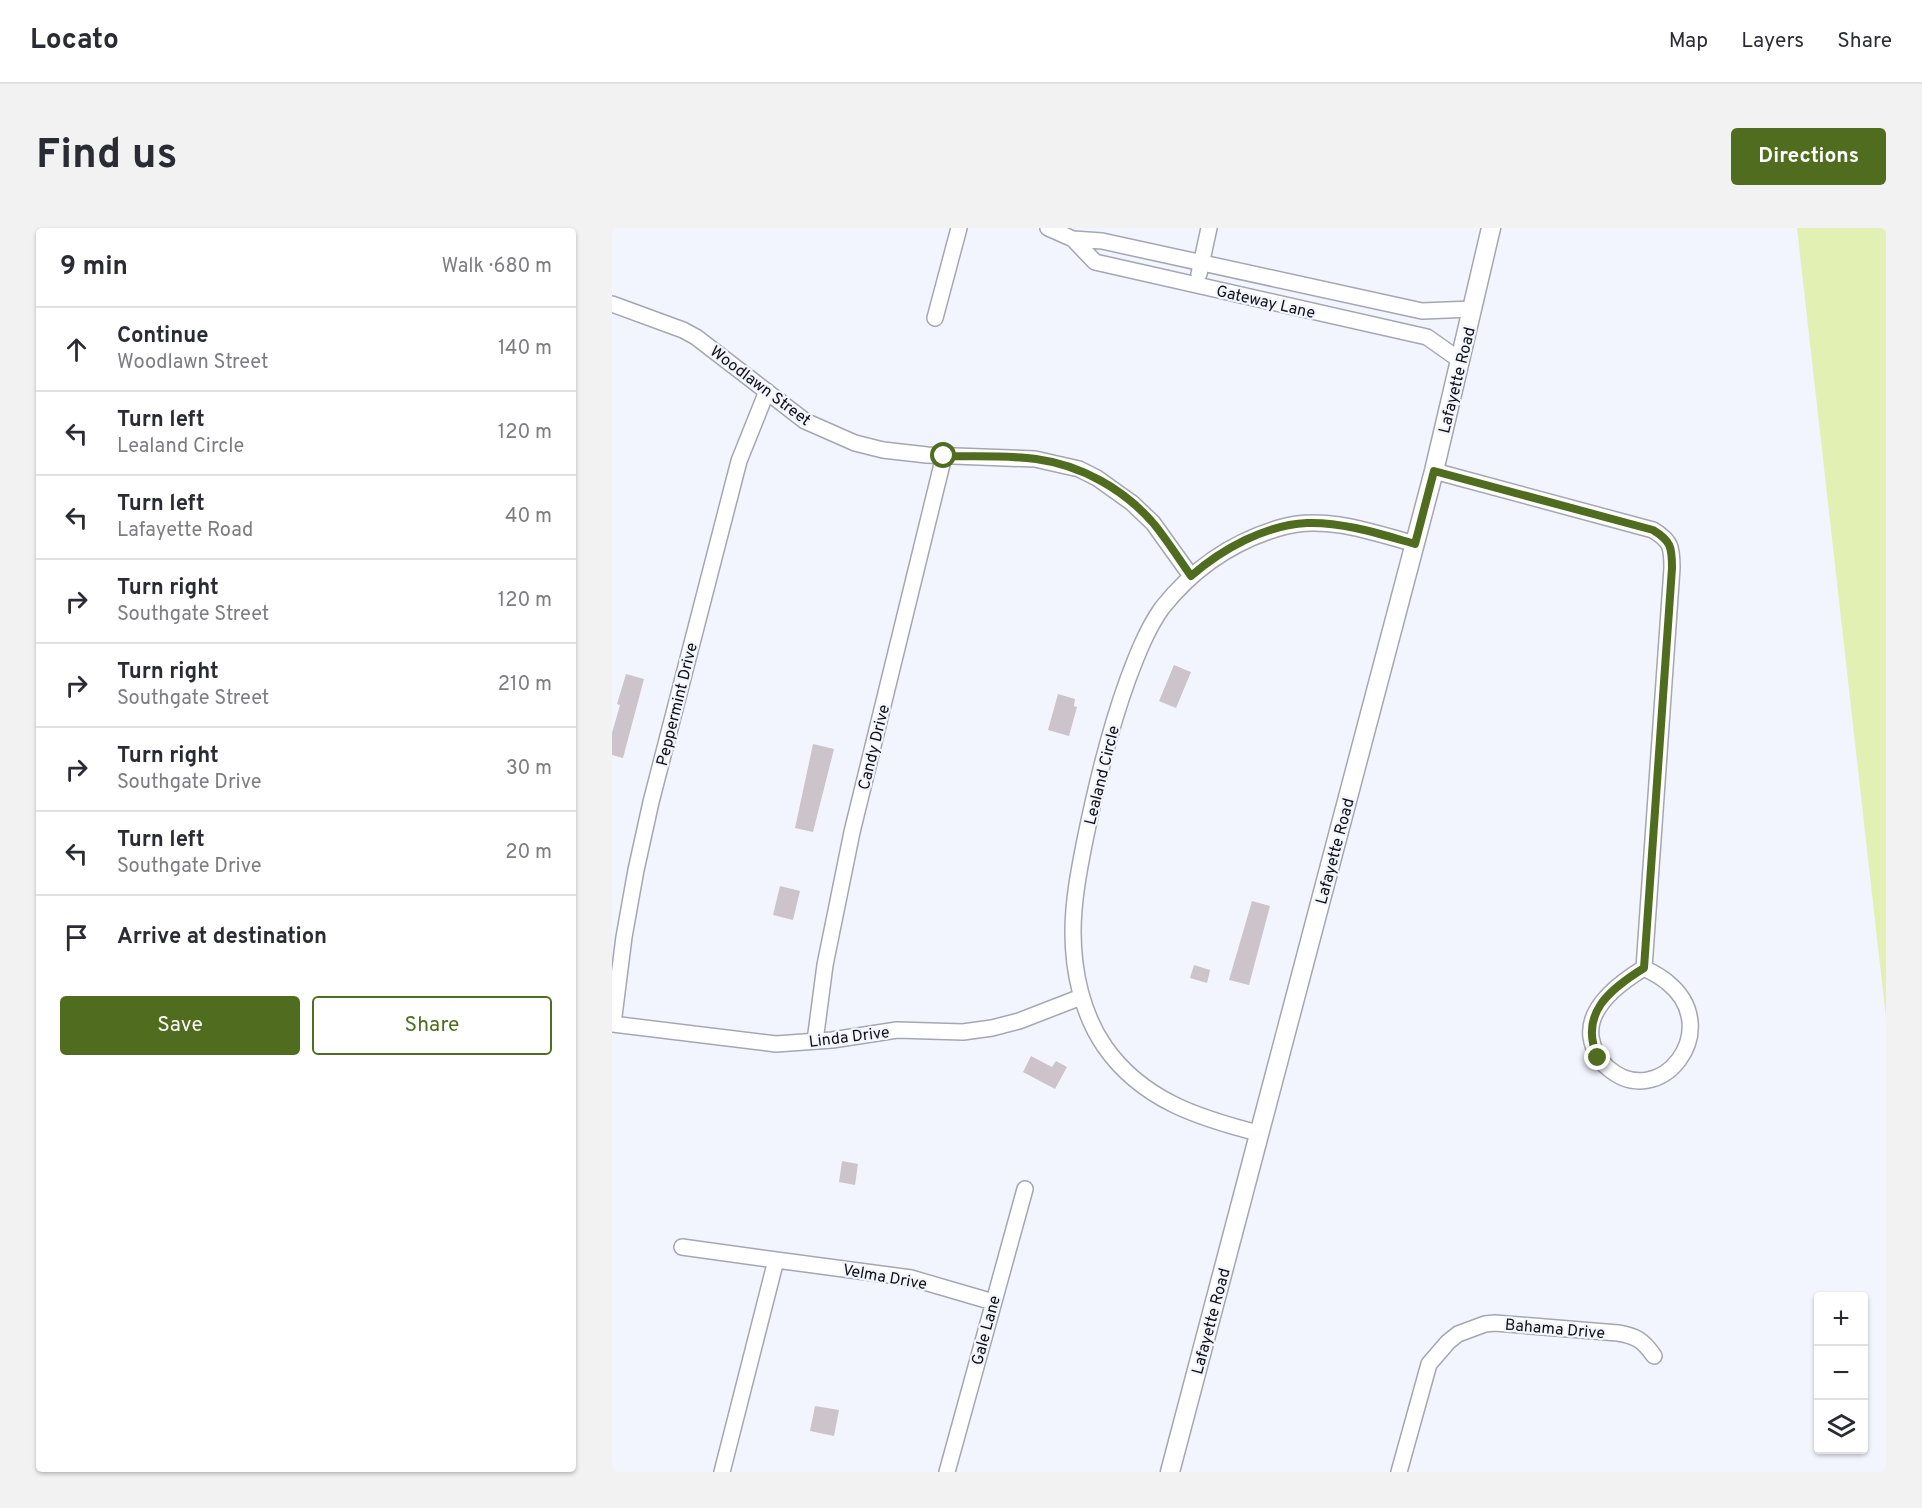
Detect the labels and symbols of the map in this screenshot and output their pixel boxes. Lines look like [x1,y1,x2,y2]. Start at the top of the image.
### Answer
street label: Gateway Lane [1214,282,1317,324]
street label: Lafayette Road [1435,325,1481,436]
street label: Woodlawn Street [705,342,814,431]
route start [930,442,956,468]
street label: Peppermint Drive [653,641,703,768]
street label: Candy Drive [855,703,895,792]
street label: Lealand Circle [1081,724,1125,827]
street label: Lafayette Road [1312,796,1360,907]
street label: Linda Drive [808,1023,891,1053]
route end [1584,1044,1610,1070]
street label: Velma Drive [841,1261,928,1295]
street label: Lafayette Road [1188,1266,1236,1377]
street label: Gale Lane [968,1293,1006,1368]
street label: Bahama Drive [1504,1316,1606,1344]

